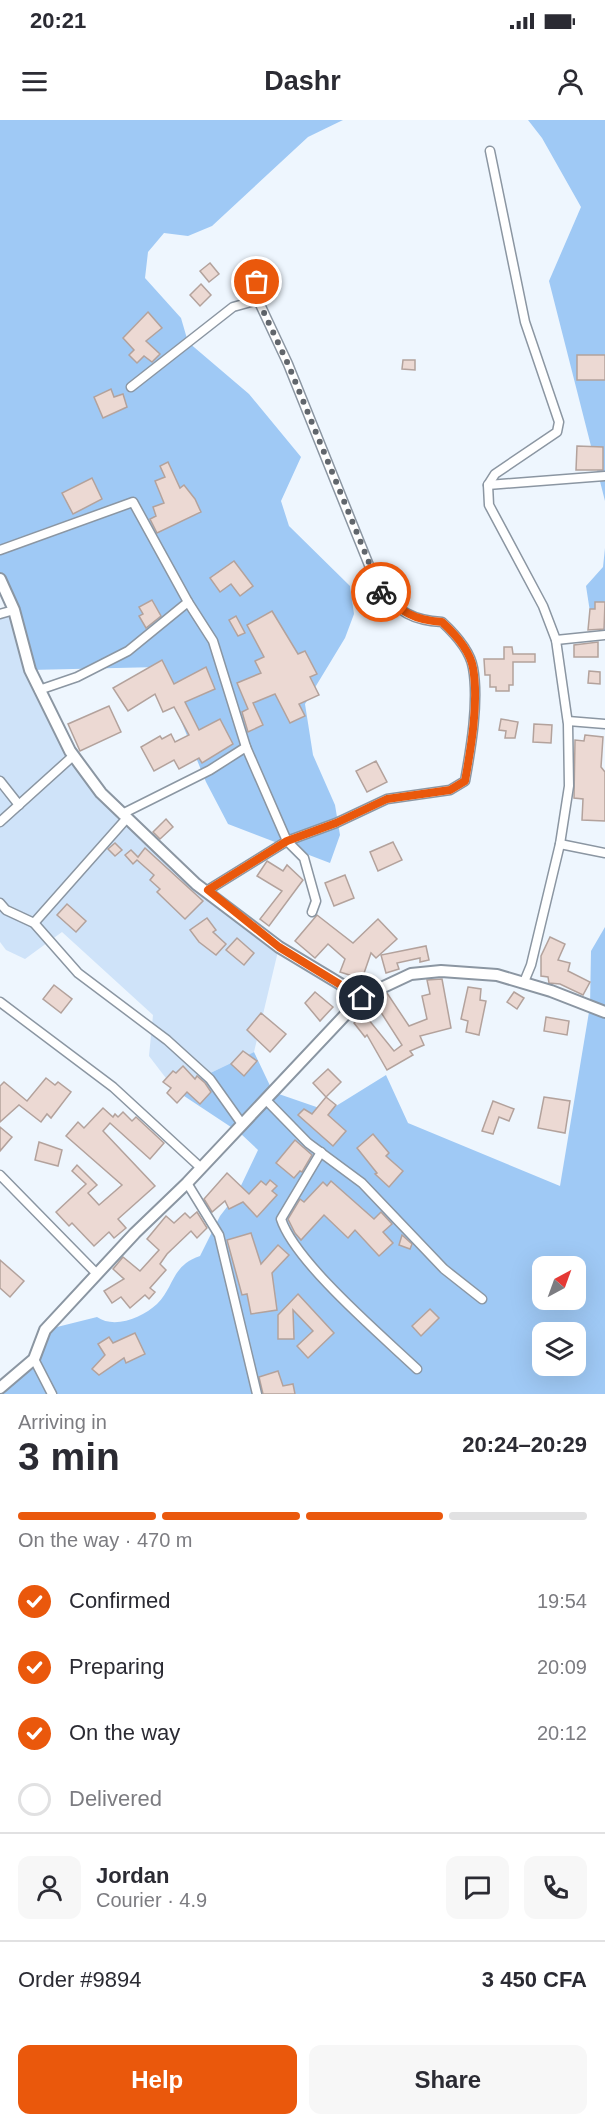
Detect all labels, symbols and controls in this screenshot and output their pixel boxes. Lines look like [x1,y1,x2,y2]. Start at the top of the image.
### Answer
text: 20:21 [30,8,86,33]
icon: menu [18,65,51,98]
icon: person [554,65,587,98]
text: Dashr [264,66,341,96]
pin [231,256,282,307]
icon: bag [240,265,273,298]
courier [351,562,411,622]
icon: bike [365,576,398,609]
pin [336,972,387,1023]
icon: home [345,981,378,1014]
north arrow [532,1256,586,1310]
map controls [532,1256,586,1376]
button: layers [532,1322,586,1376]
text: Arriving in [18,1411,107,1433]
text: 20:24–20:29 [462,1432,587,1457]
text: 3 min [18,1435,120,1478]
text: On the way · 470 m [18,1529,193,1551]
icon: check [18,1585,51,1618]
text: Confirmed [69,1588,170,1613]
text: 19:54 [537,1590,587,1612]
icon: check [18,1651,51,1684]
text: Preparing [69,1654,164,1679]
text: 20:09 [537,1656,587,1678]
icon: check [18,1717,51,1750]
text: On the way [69,1720,180,1745]
text: 20:12 [537,1722,587,1744]
text: Delivered [69,1786,162,1811]
button: person [18,1856,81,1919]
button: chat [446,1856,509,1919]
button: phone [524,1856,587,1919]
text: Jordan [96,1863,169,1888]
text: Courier · 4.9 [96,1889,207,1911]
text: Order #9894 [18,1967,142,1992]
text: 3 450 CFA [482,1967,587,1992]
button: Help [18,2045,297,2114]
button: Share [309,2045,587,2114]

